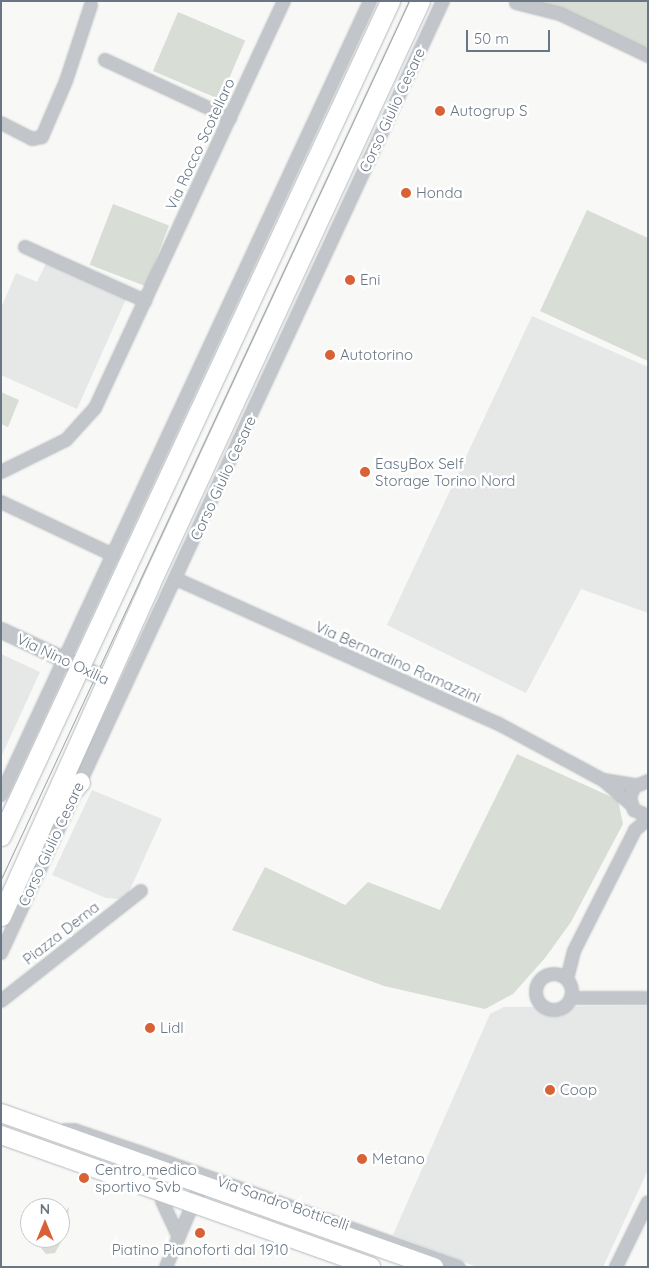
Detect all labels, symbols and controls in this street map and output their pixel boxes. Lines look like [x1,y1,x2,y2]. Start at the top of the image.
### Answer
scale bar [469,20,553,52]
text: 50 m [474,29,509,48]
street label: Corso Giulio Cesare [355,45,429,175]
street label: Via Rocco Scotellaro [162,75,238,213]
place label: Autogrup S [450,102,527,120]
marker: Autogrup S [434,105,446,117]
place label: Honda [416,184,463,202]
marker: Honda [400,187,412,199]
place label: Eni [360,271,380,289]
marker: Eni [344,274,356,286]
place label: Autotorino [340,346,413,364]
marker: Autotorino [324,349,336,361]
street label: Corso Giulio Cesare [186,413,260,543]
place label: EasyBox Self Storage Torino Nord [375,454,515,489]
marker: EasyBox Self Storage Torino Nord [359,466,371,478]
street label: Via Bernardino Ramazzini [313,617,483,707]
street label: Via Nino Oxilia [14,630,112,688]
street label: Corso Giulio Cesare [14,779,88,909]
street label: Piazza Derna [19,898,103,968]
place label: Lidl [160,1019,184,1037]
marker: Lidl [144,1022,156,1034]
place label: Coop [560,1081,597,1099]
marker: Coop [544,1084,556,1096]
place label: Metano [372,1150,425,1168]
marker: Metano [356,1153,368,1165]
place label: Centro medico sportivo Svb [95,1160,197,1195]
marker: Centro medico sportivo Svb [77,1171,91,1185]
street label: Via Sandro Botticelli [214,1172,352,1234]
north arrow [20,1198,70,1248]
text: N [40,1200,50,1218]
marker: Piatino Pianoforti dal 1910 [194,1227,206,1239]
place label: Piatino Pianoforti dal 1910 [112,1241,288,1259]

